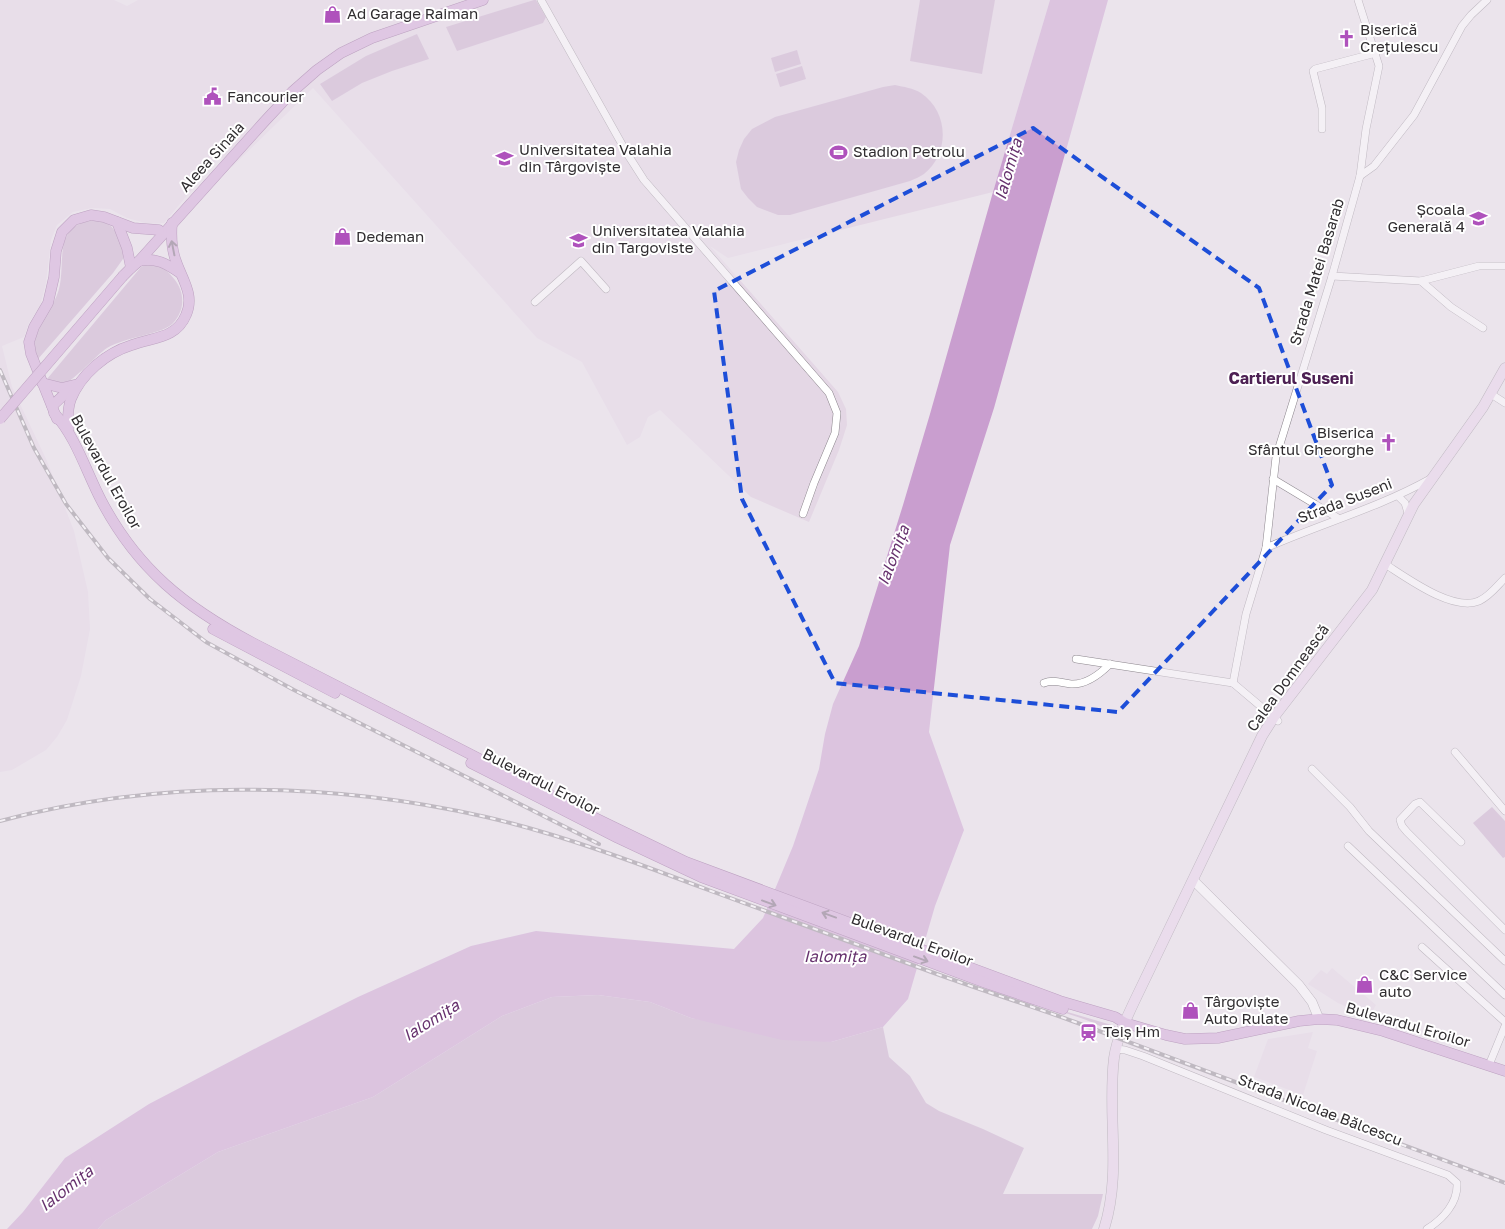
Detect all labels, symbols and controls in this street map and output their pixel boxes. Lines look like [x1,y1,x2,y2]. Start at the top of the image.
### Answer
shop icon: Ad Garage Raiman [323,4,343,24]
place label: Ad Garage Raiman [347,4,478,22]
place label: Biserică Crețulescu [1360,20,1438,55]
church icon: Biserică Crețulescu [1336,29,1356,49]
public building icon: Fancourier [203,87,223,107]
place label: Fancourier [227,87,304,105]
street label: Aleea Sinaia [175,118,247,195]
water label: Ialomița [990,135,1026,202]
place label: Universitatea Valahia din Târgoviște [519,140,672,175]
sports icon: Stadion Petrolu [829,142,849,162]
place label: Stadion Petrolu [853,142,965,160]
school or university icon: Universitatea Valahia din Târgoviște [495,149,515,169]
street label: Strada Matei Basarab [1285,196,1347,347]
place label: Școala Generală 4 [1387,200,1465,235]
school or university icon: Școala Generală 4 [1469,209,1489,229]
place label: Universitatea Valahia din Targoviste [592,221,745,256]
shop icon: Dedeman [332,227,352,247]
place label: Dedeman [356,227,424,245]
school or university icon: Universitatea Valahia din Targoviste [568,230,588,250]
one-way arrow [168,241,177,257]
district label: Cartierul Suseni [1228,368,1354,388]
street label: Bulevardul Eroilor [68,411,146,532]
place label: Biserica Sfântul Gheorghe [1248,423,1374,458]
church icon: Biserica Sfântul Gheorghe [1378,432,1398,452]
street label: Strada Suseni [1295,474,1394,526]
water label: Ialomița [872,521,914,588]
street label: Calea Domnească [1242,620,1332,734]
street label: Bulevardul Eroilor [480,744,603,818]
one-way arrow [760,899,776,908]
street label: Bulevardul Eroilor [849,909,976,970]
one-way arrow [822,910,838,919]
water label: Ialomița [804,946,867,966]
one-way arrow [913,955,928,964]
place label: C&C Service auto [1379,965,1467,1000]
shop icon: C&C Service auto [1355,974,1375,994]
place label: Târgoviște Auto Rulate [1204,992,1289,1027]
water label: Ialomița [399,994,464,1045]
street label: Bulevardul Eroilor [1344,998,1473,1050]
shop icon: Târgoviște Auto Rulate [1180,1001,1200,1021]
station icon: Teiș Hm [1079,1022,1099,1042]
place label: Teiș Hm [1103,1022,1160,1040]
street label: Strada Nicolae Bălcescu [1236,1069,1405,1149]
water label: Ialomița [35,1160,98,1215]

